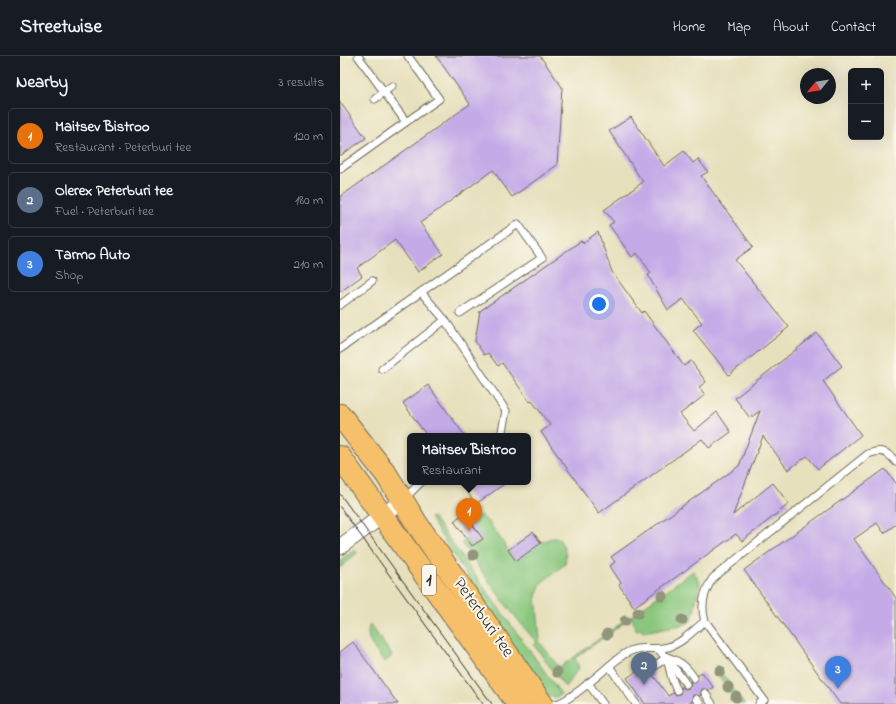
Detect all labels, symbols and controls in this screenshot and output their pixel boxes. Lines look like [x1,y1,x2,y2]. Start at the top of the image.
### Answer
text: Streetwise [20,14,102,41]
text: Home [673,17,705,38]
text: Map [727,17,751,38]
text: About [773,17,809,38]
text: Contact [831,17,876,38]
north arrow [800,68,836,104]
map controls [848,68,884,140]
button: + [848,68,884,104]
text: Nearby [16,70,68,95]
text: 3 results [278,73,324,92]
button: − [848,104,884,140]
text: Maitsev Bistroo [55,116,150,138]
text: 1 [28,127,32,146]
text: 120 m [293,127,323,146]
text: Restaurant · Peterburi tee [55,138,191,157]
text: Olerex Peterburi tee [55,180,173,202]
text: 2 [27,191,33,210]
text: 180 m [295,191,323,210]
text: Fuel · Peterburi tee [55,202,154,221]
text: Tarmo Auto [55,244,130,266]
text: 3 [27,255,33,274]
text: 210 m [293,255,323,274]
text: Shop [55,266,83,285]
your location [589,294,609,314]
popup [407,433,531,485]
text: Maitsev Bistroo [422,439,516,461]
text: Restaurant [422,461,482,480]
pin: 1 [456,498,482,531]
road number: 1 [422,565,436,595]
street label: Peterburi tee [446,573,521,664]
pin: 2 [631,652,657,685]
pin: 3 [825,656,851,689]

